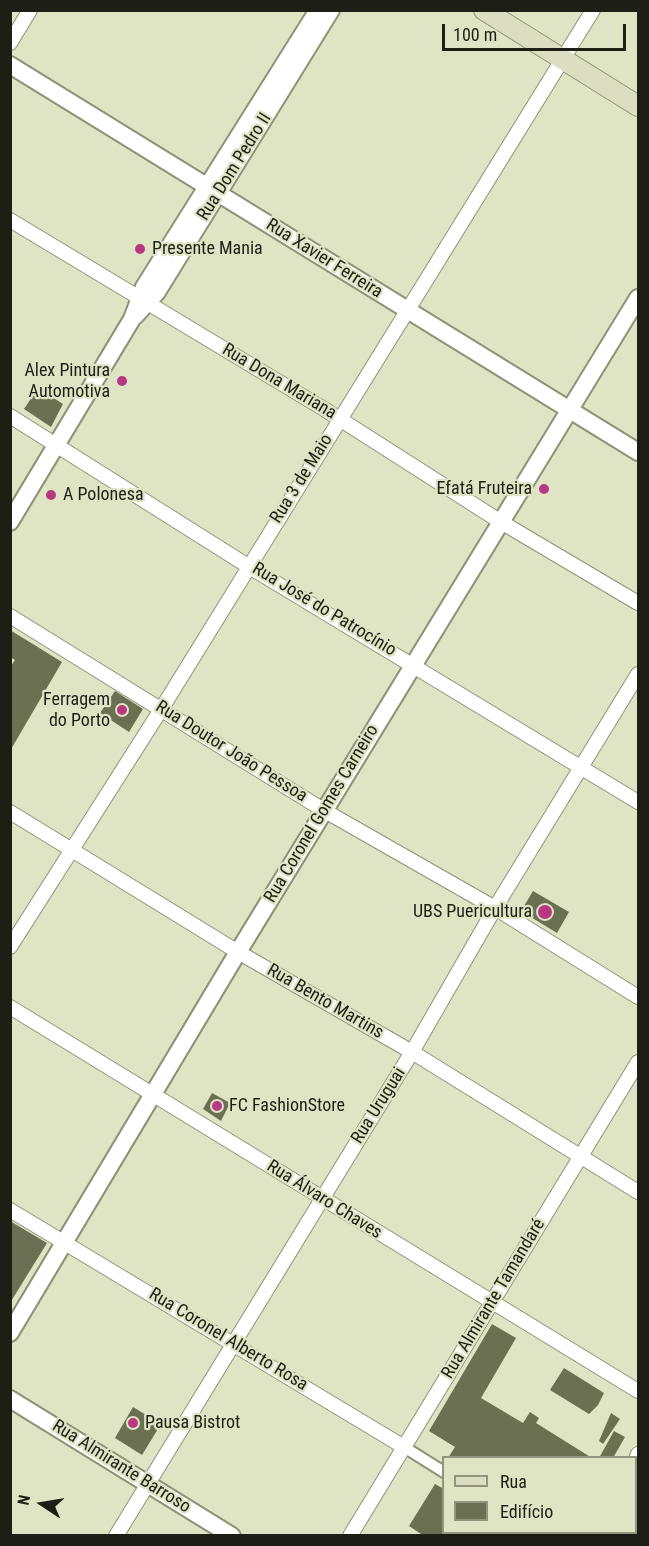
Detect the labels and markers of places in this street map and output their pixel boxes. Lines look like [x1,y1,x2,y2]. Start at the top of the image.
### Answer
place label: Presente Mania [152,238,263,260]
marker: Presente Mania [133,242,147,256]
place label: Alex Pintura Automotiva [24,360,110,403]
marker: Alex Pintura Automotiva [115,374,129,388]
place label: Efatá Fruteira [437,478,532,500]
marker: Efatá Fruteira [537,482,551,496]
place label: A Polonesa [63,484,144,506]
marker: A Polonesa [44,488,58,502]
place label: Ferragem do Porto [43,689,110,732]
marker: Ferragem do Porto [115,703,129,717]
place label: UBS Puericultura [413,901,532,923]
marker: UBS Puericultura [536,903,554,921]
place label: FC FashionStore [229,1095,345,1117]
marker: FC FashionStore [210,1099,224,1113]
place label: Pausa Bistrot [145,1412,240,1434]
marker: Pausa Bistrot [126,1416,140,1430]

